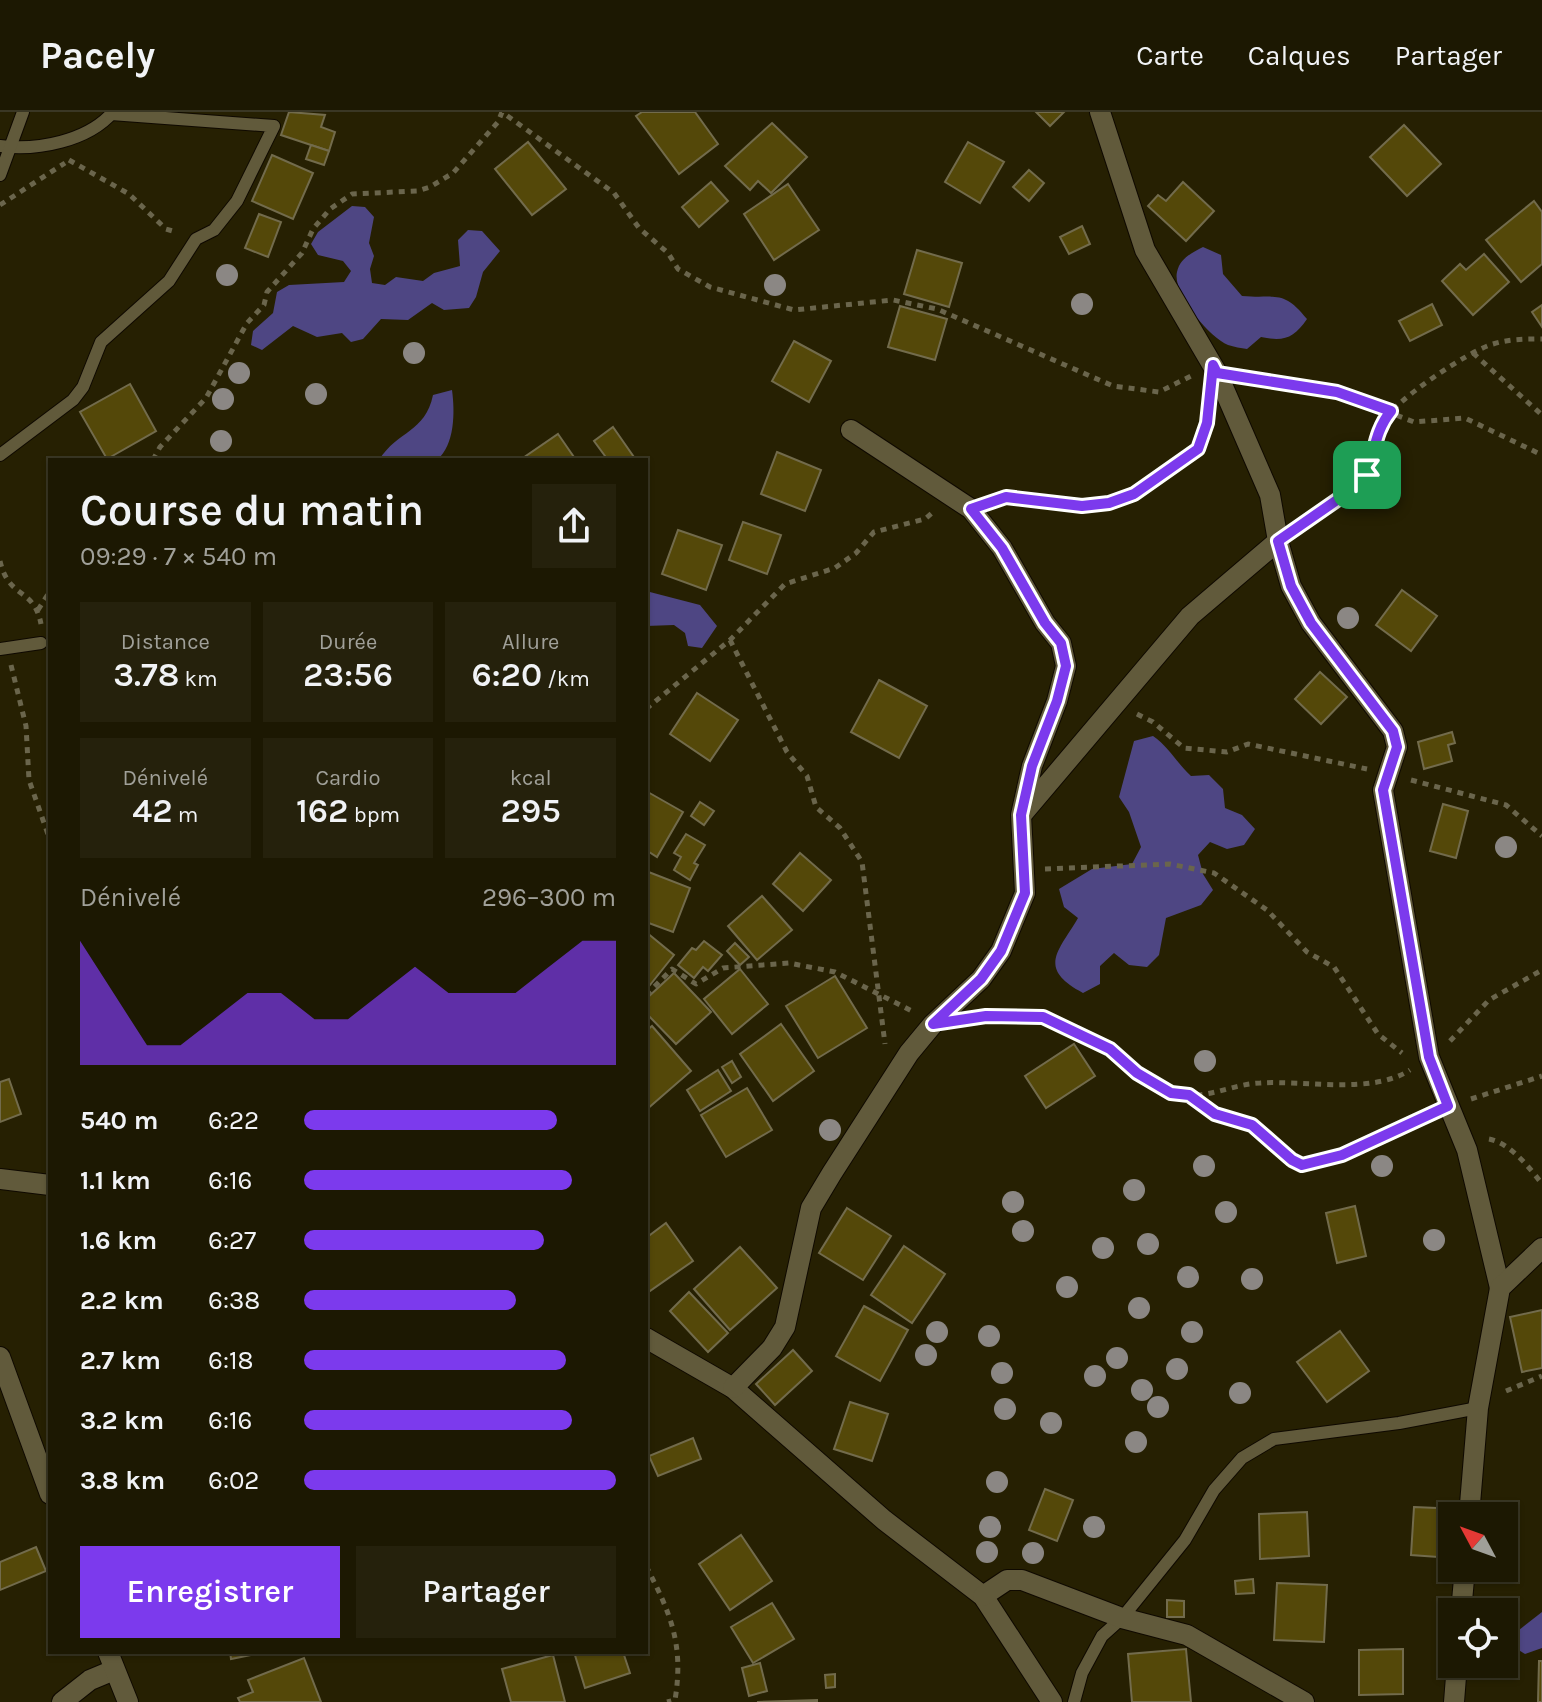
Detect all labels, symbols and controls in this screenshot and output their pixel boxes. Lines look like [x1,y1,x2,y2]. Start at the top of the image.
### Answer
text: Pacely [40,33,155,78]
text: Carte [1136,39,1204,72]
text: Calques [1248,39,1351,72]
text: Partager [1395,39,1502,72]
pin [1333,441,1401,509]
icon: arrive [1345,453,1389,497]
button: share [532,484,616,568]
text: Course du matin [80,485,424,536]
text: 09:29 · 7 × 540 m [80,541,277,572]
text: Distance [121,629,210,655]
text: Durée [319,629,377,655]
text: Allure [502,629,559,655]
text: 3.78 [113,655,179,695]
text: 23:56 [303,655,393,695]
text: 6:20 [472,655,542,695]
text: km [179,666,218,692]
text: /km [542,666,590,692]
text: Dénivelé [123,765,208,791]
text: Cardio [315,765,381,791]
text: kcal [510,765,552,791]
text: 42 [132,791,173,831]
text: 162 [296,791,348,831]
text: 295 [500,791,561,831]
text: m [173,802,198,828]
text: bpm [348,802,400,828]
text: Dénivelé [80,882,181,913]
text: 296–300 m [482,882,616,913]
text: 540 m [80,1105,158,1136]
text: 6:22 [208,1105,259,1136]
text: 1.1 km [80,1165,151,1196]
text: 6:16 [208,1165,252,1196]
text: 1.6 km [80,1225,157,1256]
text: 6:27 [208,1225,256,1256]
text: 2.2 km [80,1285,164,1316]
text: 6:38 [208,1285,260,1316]
text: 2.7 km [80,1345,161,1376]
text: 6:18 [208,1345,253,1376]
text: 3.2 km [80,1405,164,1436]
text: 6:16 [208,1405,252,1436]
text: 3.8 km [80,1465,165,1496]
text: 6:02 [208,1465,259,1496]
north arrow [1438,1502,1518,1582]
map controls [1438,1502,1518,1678]
button: Enregistrer [80,1546,340,1638]
button: Partager [356,1546,616,1638]
button: locate [1438,1598,1518,1678]

